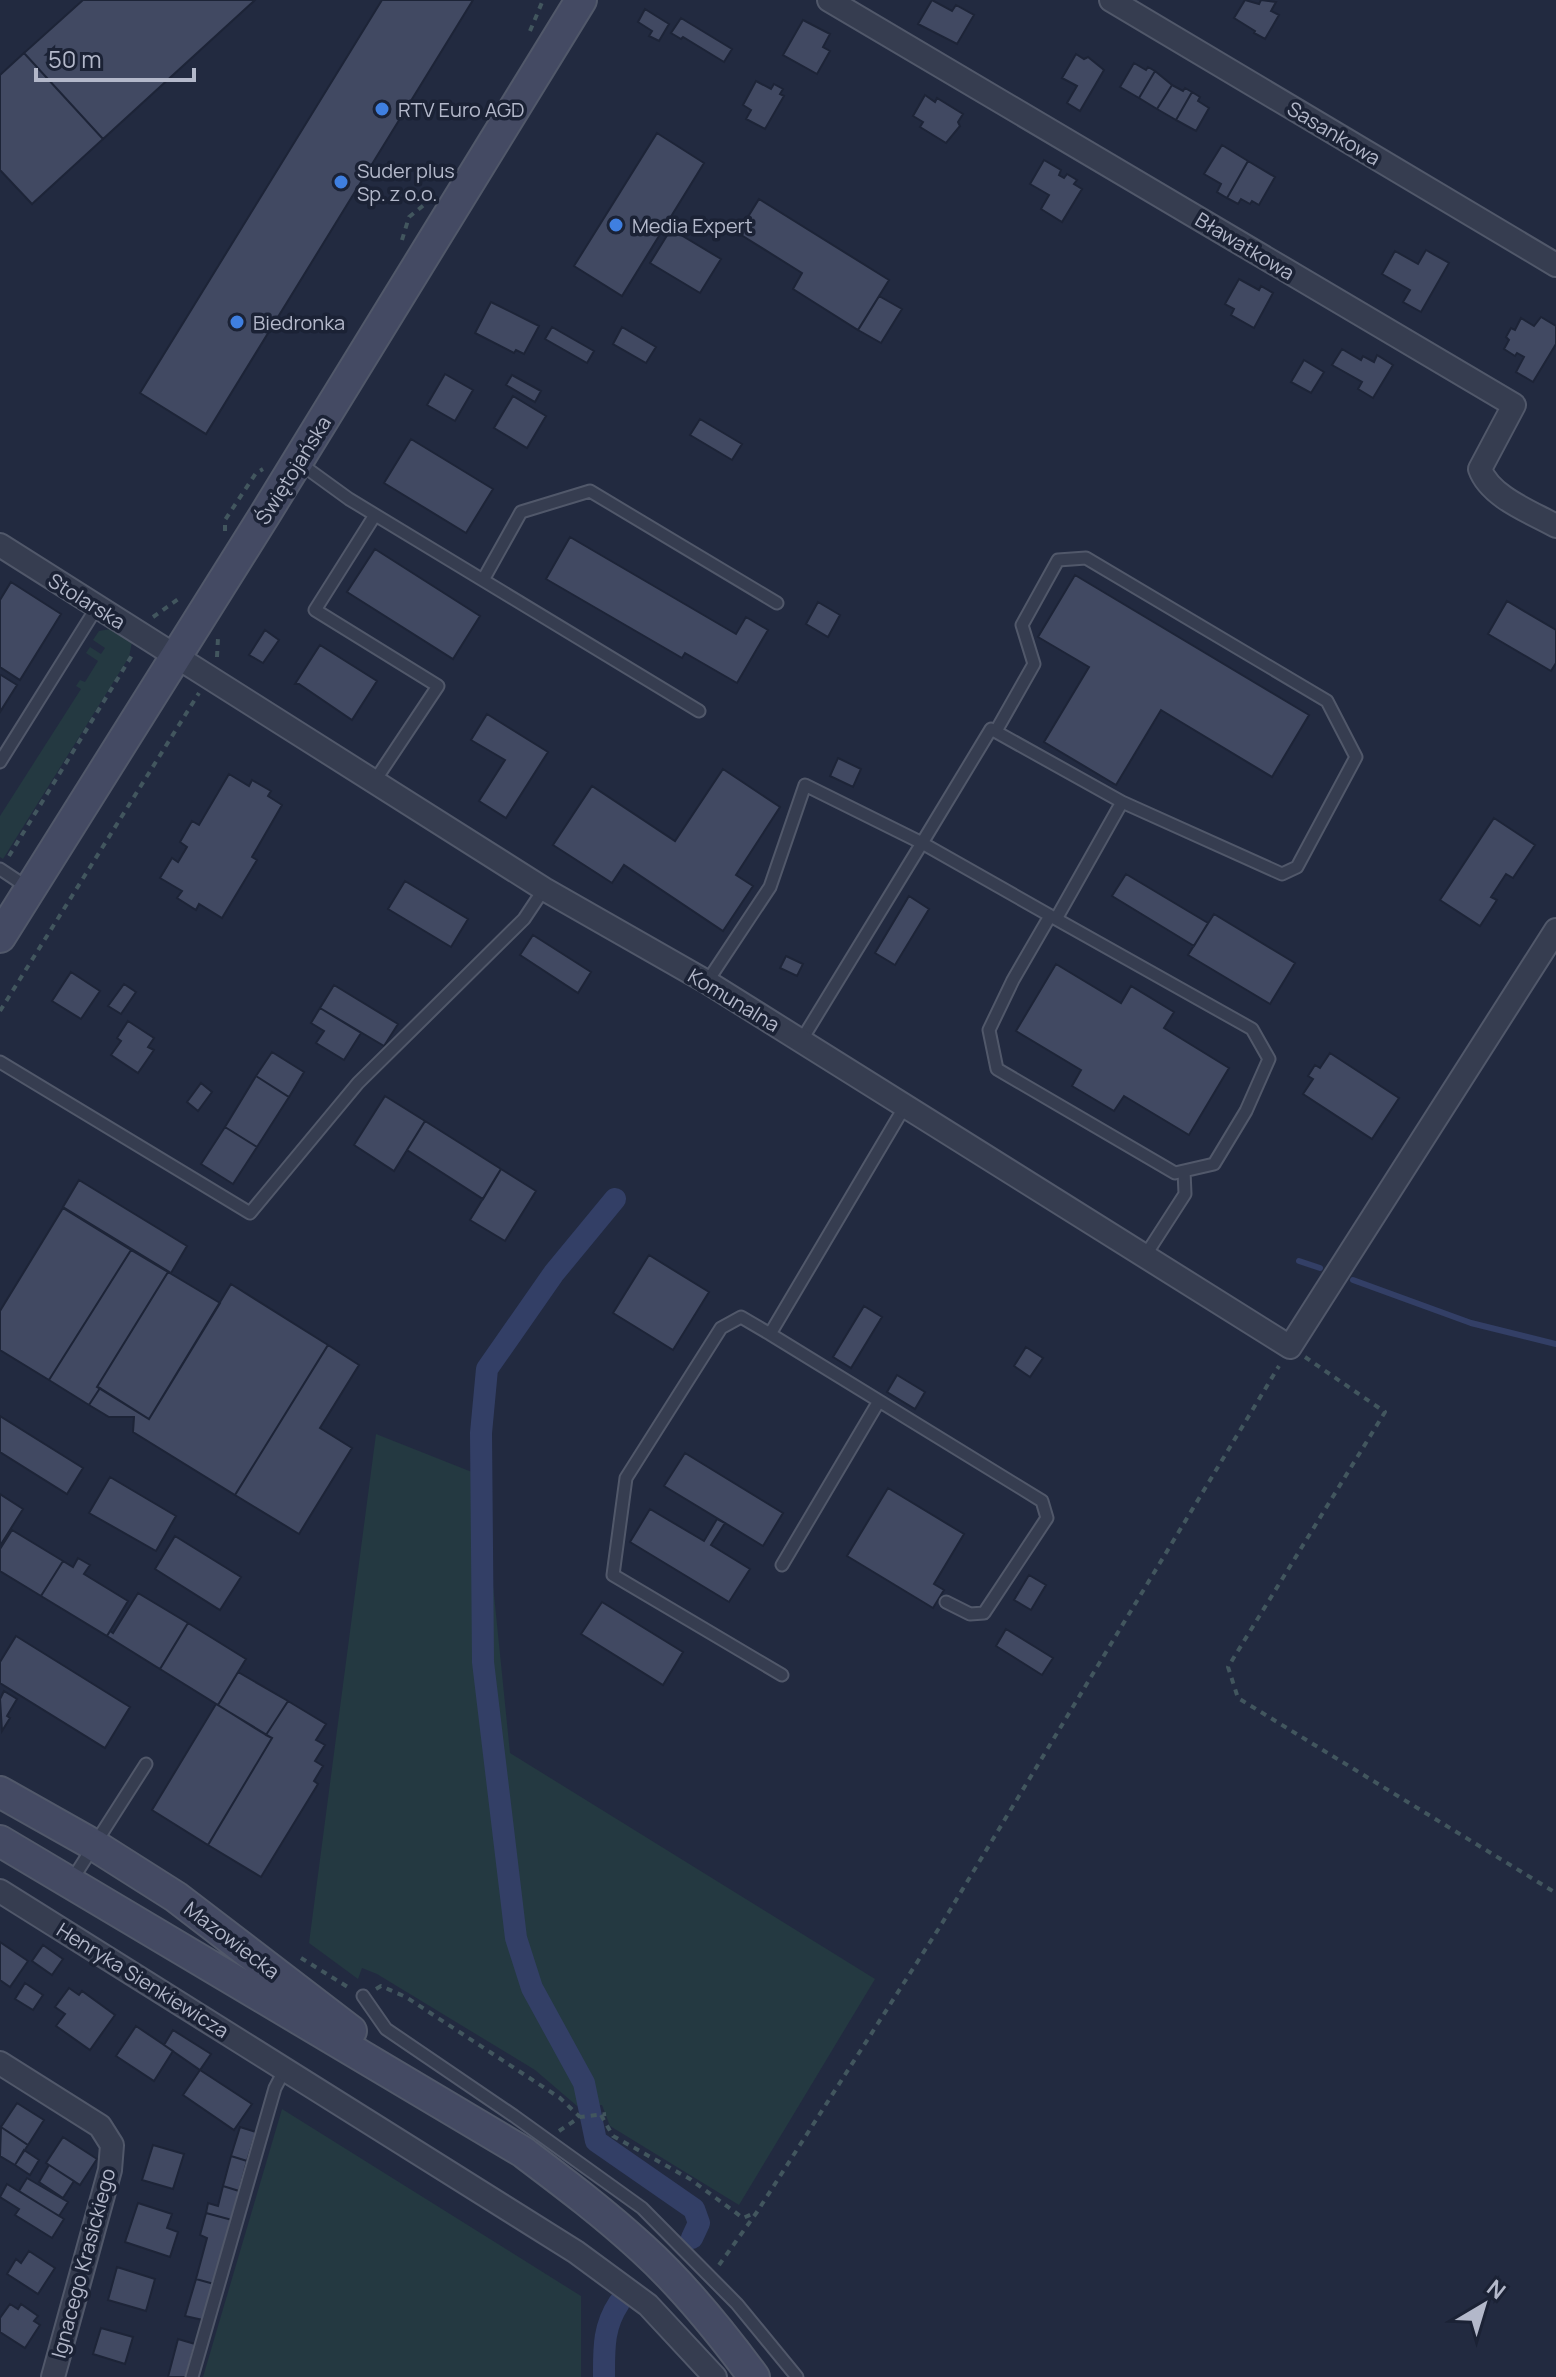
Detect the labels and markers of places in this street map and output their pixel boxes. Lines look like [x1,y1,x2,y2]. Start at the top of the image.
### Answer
place label: RTV Euro AGD [398,96,525,123]
marker: RTV Euro AGD [373,100,391,118]
place label: Suder plus Sp. z o.o. [357,157,455,207]
marker: Suder plus Sp. z o.o. [332,173,350,191]
place label: Media Expert [632,212,753,239]
marker: Media Expert [607,216,625,234]
place label: Biedronka [253,309,345,336]
marker: Biedronka [228,313,246,331]

